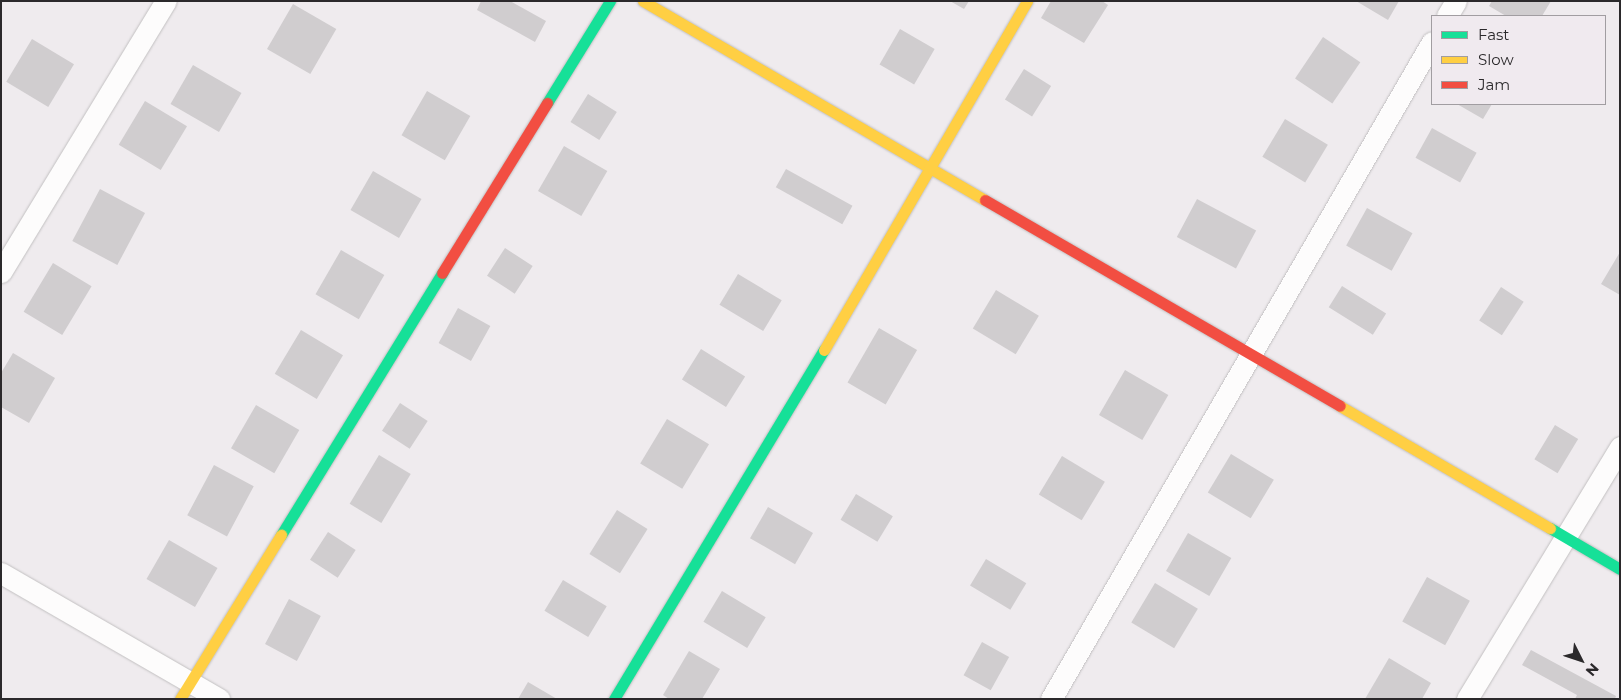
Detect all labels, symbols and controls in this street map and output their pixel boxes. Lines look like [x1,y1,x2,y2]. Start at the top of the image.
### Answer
legend [1431,15,1606,105]
text: Fast [1478,25,1509,44]
text: Slow [1478,50,1514,69]
text: Jam [1478,75,1510,94]
north arrow [1556,635,1606,685]
text: N [1582,660,1603,680]

